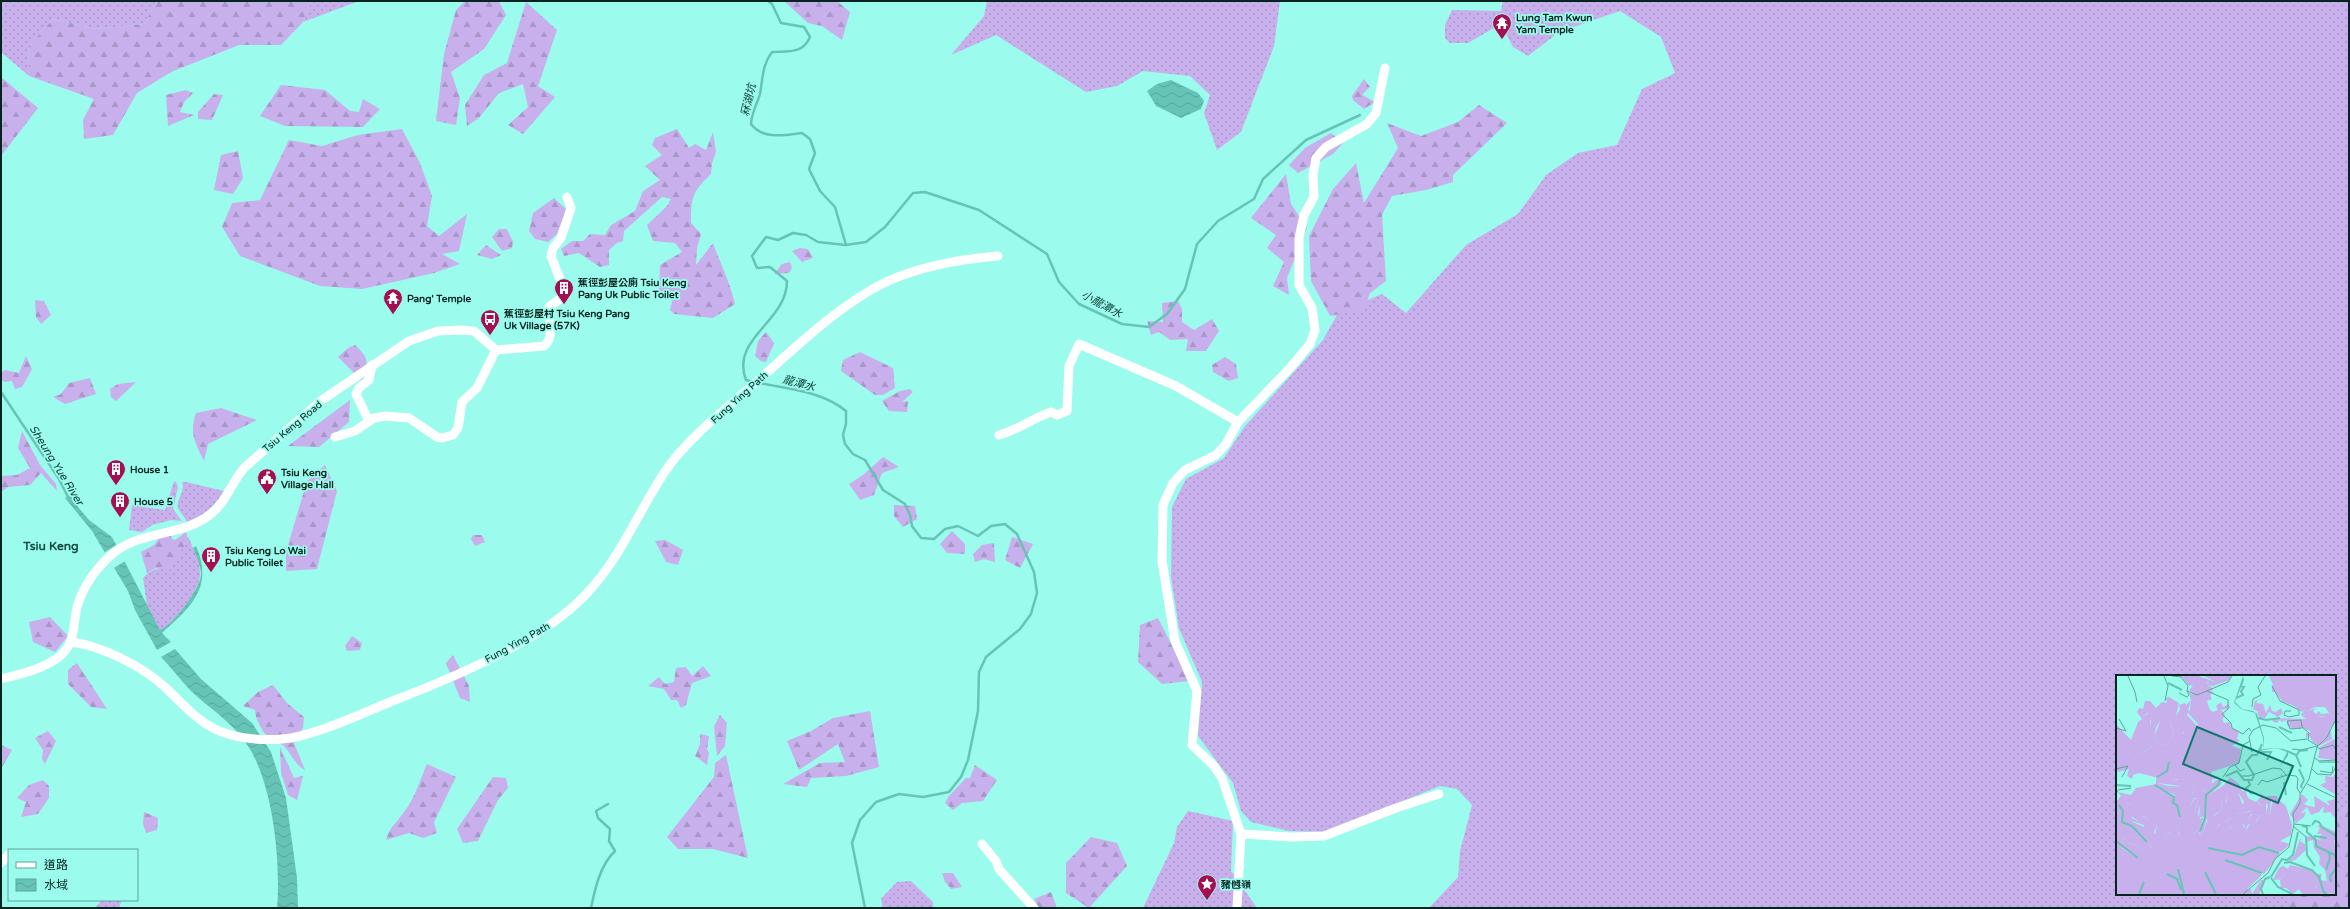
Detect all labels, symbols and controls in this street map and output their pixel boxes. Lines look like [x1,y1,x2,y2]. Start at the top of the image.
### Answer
temple icon: Lung Tam Kwun Yam Temple [1491,12,1513,40]
place label: Lung Tam Kwun Yam Temple [1516,12,1592,36]
water label: 冧湖坑 [738,81,759,118]
building icon: 蕉徑彭屋公廁 Tsiu Keng Pang Uk Public Toilet [553,277,575,305]
place label: 蕉徑彭屋公廁 Tsiu Keng Pang Uk Public Toilet [578,277,687,301]
temple icon: Pang' Temple [382,287,404,315]
water label: 小龍潭水 [1079,288,1125,321]
place label: Pang' Temple [407,293,471,305]
bus stop icon: 蕉徑彭屋村 Tsiu Keng Pang Uk Village (57K) [479,308,501,336]
place label: 蕉徑彭屋村 Tsiu Keng Pang Uk Village (57K) [504,308,630,332]
street label: Fung Ying Path [709,369,771,426]
water label: 龍潭水 [781,373,817,394]
street label: Tsiu Keng Road [261,398,325,455]
water label: Sheung Yue River [27,423,87,509]
building icon: House 1 [105,458,127,486]
place label: House 1 [130,464,169,476]
public building icon: Tsiu Keng Village Hall [256,467,278,495]
place label: Tsiu Keng Village Hall [280,467,334,491]
building icon: House 5 [109,490,131,518]
place label: House 5 [134,496,173,508]
district label: Tsiu Keng [22,539,79,554]
building icon: Tsiu Keng Lo Wai Public Toilet [200,545,222,573]
place label: Tsiu Keng Lo Wai Public Toilet [224,545,306,569]
street label: Fung Ying Path [483,620,552,666]
inset map [2116,675,2336,895]
legend [8,849,138,901]
text: 道路 [44,858,68,872]
place icon: 豬乸嶺 [1196,873,1218,901]
text: 水域 [44,878,68,892]
place label: 豬乸嶺 [1221,879,1251,891]

